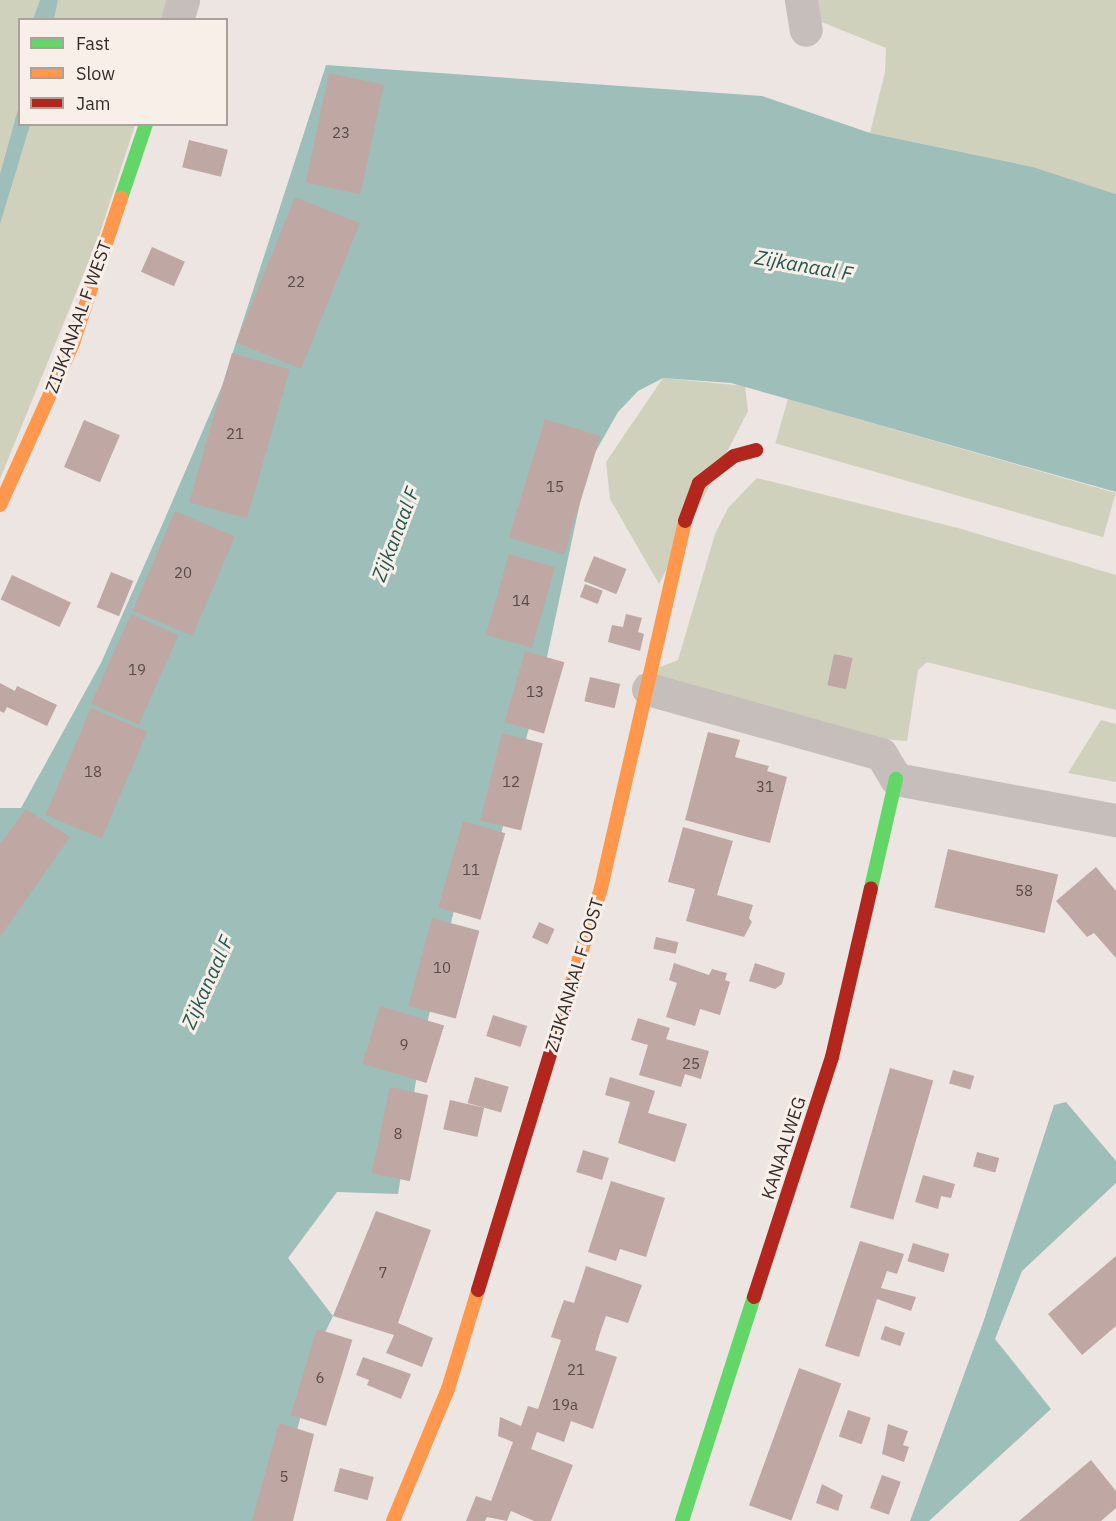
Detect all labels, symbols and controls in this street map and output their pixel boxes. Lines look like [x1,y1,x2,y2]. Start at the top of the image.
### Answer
legend [18,18,228,126]
text: Fast [76,32,110,55]
text: Slow [76,62,115,85]
text: Jam [76,92,111,115]
house number: 23 [332,124,350,142]
street label: ZIJKANAAL F WEST [41,238,117,396]
water label: Zijkanaal F [753,245,855,285]
house number: 22 [287,273,305,291]
house number: 21 [226,425,244,443]
house number: 15 [546,478,564,496]
water label: Zijkanaal F [366,484,424,584]
house number: 20 [174,564,192,582]
house number: 14 [512,592,530,610]
house number: 19 [128,661,146,679]
house number: 13 [526,683,544,701]
house number: 18 [84,763,102,781]
house number: 12 [502,773,520,791]
house number: 31 [756,778,774,796]
house number: 11 [462,861,480,879]
house number: 58 [1015,882,1033,900]
street label: ZIJKANAAL F OOST [541,896,609,1054]
water label: Zijkanaal F [176,932,238,1032]
house number: 10 [433,959,451,977]
house number: 9 [400,1036,408,1054]
house number: 25 [682,1055,700,1073]
street label: KANAALWEG [757,1094,811,1202]
house number: 8 [394,1125,402,1143]
house number: 7 [379,1264,387,1282]
house number: 21 [567,1361,585,1379]
house number: 6 [316,1369,324,1387]
house number: 19a [552,1396,578,1414]
house number: 5 [280,1468,288,1486]

